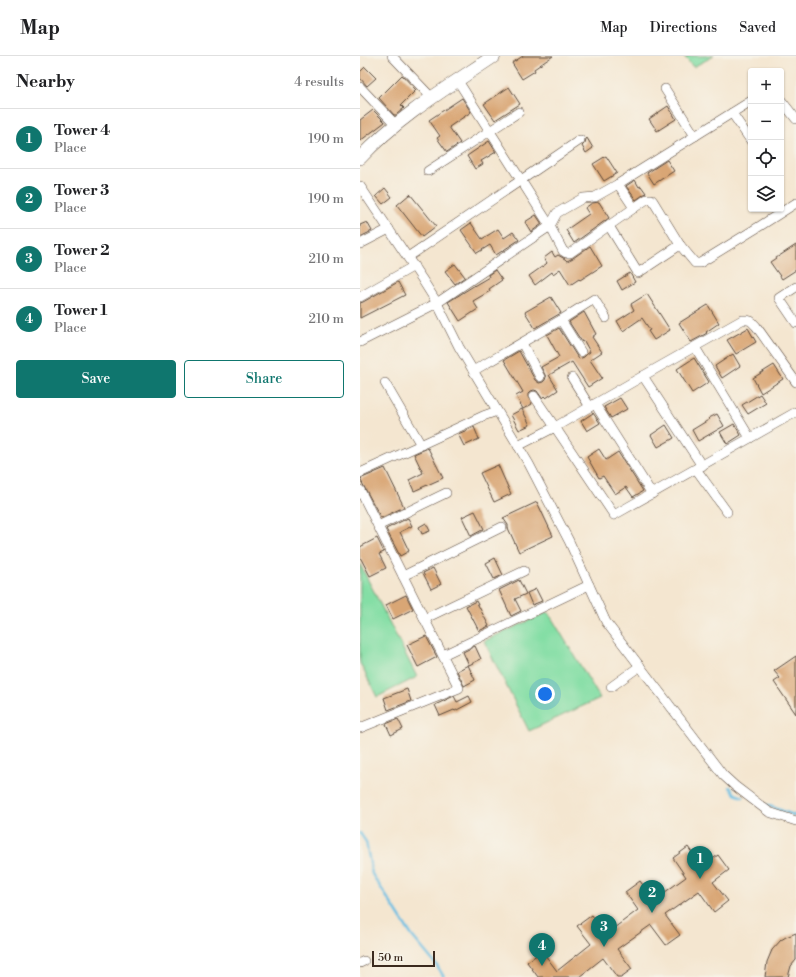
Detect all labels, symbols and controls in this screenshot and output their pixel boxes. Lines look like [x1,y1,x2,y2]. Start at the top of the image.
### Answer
text: Map [20,16,60,40]
text: Map [600,19,628,37]
text: Directions [650,19,717,37]
text: Saved [739,19,776,37]
map controls [748,68,784,212]
button: + [748,68,784,104]
text: Nearby [16,71,75,93]
text: 4 results [294,74,344,90]
button: − [748,104,784,140]
text: Tower 4 [54,121,110,140]
text: 1 [26,131,32,147]
text: 190 m [308,131,344,147]
text: Place [54,140,86,156]
button: locate [748,140,784,176]
button: layers [748,176,784,212]
text: Tower 3 [54,181,109,200]
text: 2 [25,191,33,207]
text: 190 m [308,191,344,207]
text: Place [54,200,86,216]
text: Tower 2 [54,241,110,260]
text: 3 [25,251,33,267]
text: 210 m [309,251,344,267]
text: Place [54,260,86,276]
text: Tower 1 [54,301,107,320]
text: 4 [25,311,33,327]
text: 210 m [309,311,344,327]
text: Place [54,320,86,336]
button: Save [16,360,176,398]
button: Share [184,360,344,398]
your location [535,684,555,704]
pin: 1 [687,846,713,879]
pin: 2 [639,880,665,913]
pin: 3 [591,914,617,947]
pin: 4 [529,933,555,966]
scale bar [372,949,435,968]
text: 50 m [378,951,403,965]

